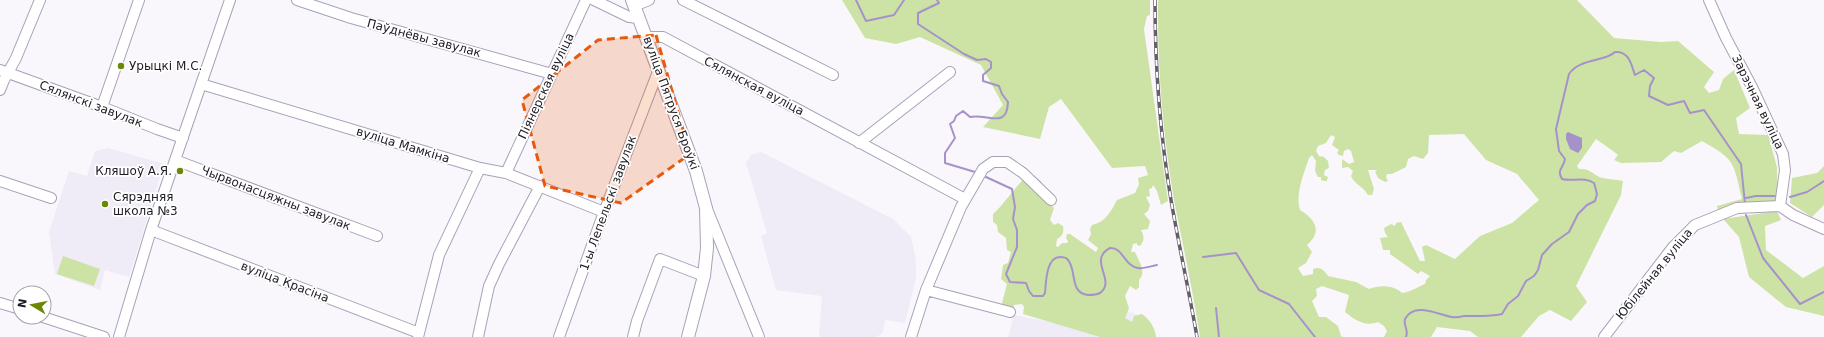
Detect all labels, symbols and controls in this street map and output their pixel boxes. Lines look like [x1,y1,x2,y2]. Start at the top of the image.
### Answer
street label: Паўднёвы завулак [365,16,483,60]
street label: Піянерская вуліца [515,31,577,141]
street label: вуліца Пятруся Броўкі [640,34,702,172]
street label: Зарэчная вуліца [1729,53,1787,151]
street label: Сялянская вуліца [702,54,806,118]
place label: Урыцкі М.С. [129,59,202,73]
marker: Урыцкі М.С. [116,61,126,71]
street label: Сялянскі завулак [37,78,145,130]
street label: вуліца Мамкіна [355,124,451,166]
street label: 1-ы Лепельскі завулак [577,134,639,272]
street label: Чырвонасцяжны завулак [199,163,353,233]
place label: Кляшоў А.Я. [95,164,172,178]
marker: Кляшоў А.Я. [175,166,185,176]
place label: Сярэдняя школа №3 [113,190,178,218]
marker: Сярэдняя школа №3 [100,199,110,209]
street label: Юбілейная вуліца [1613,225,1695,323]
street label: вуліца Красіна [239,259,331,305]
north arrow [12,285,52,325]
text: N [15,298,30,309]

